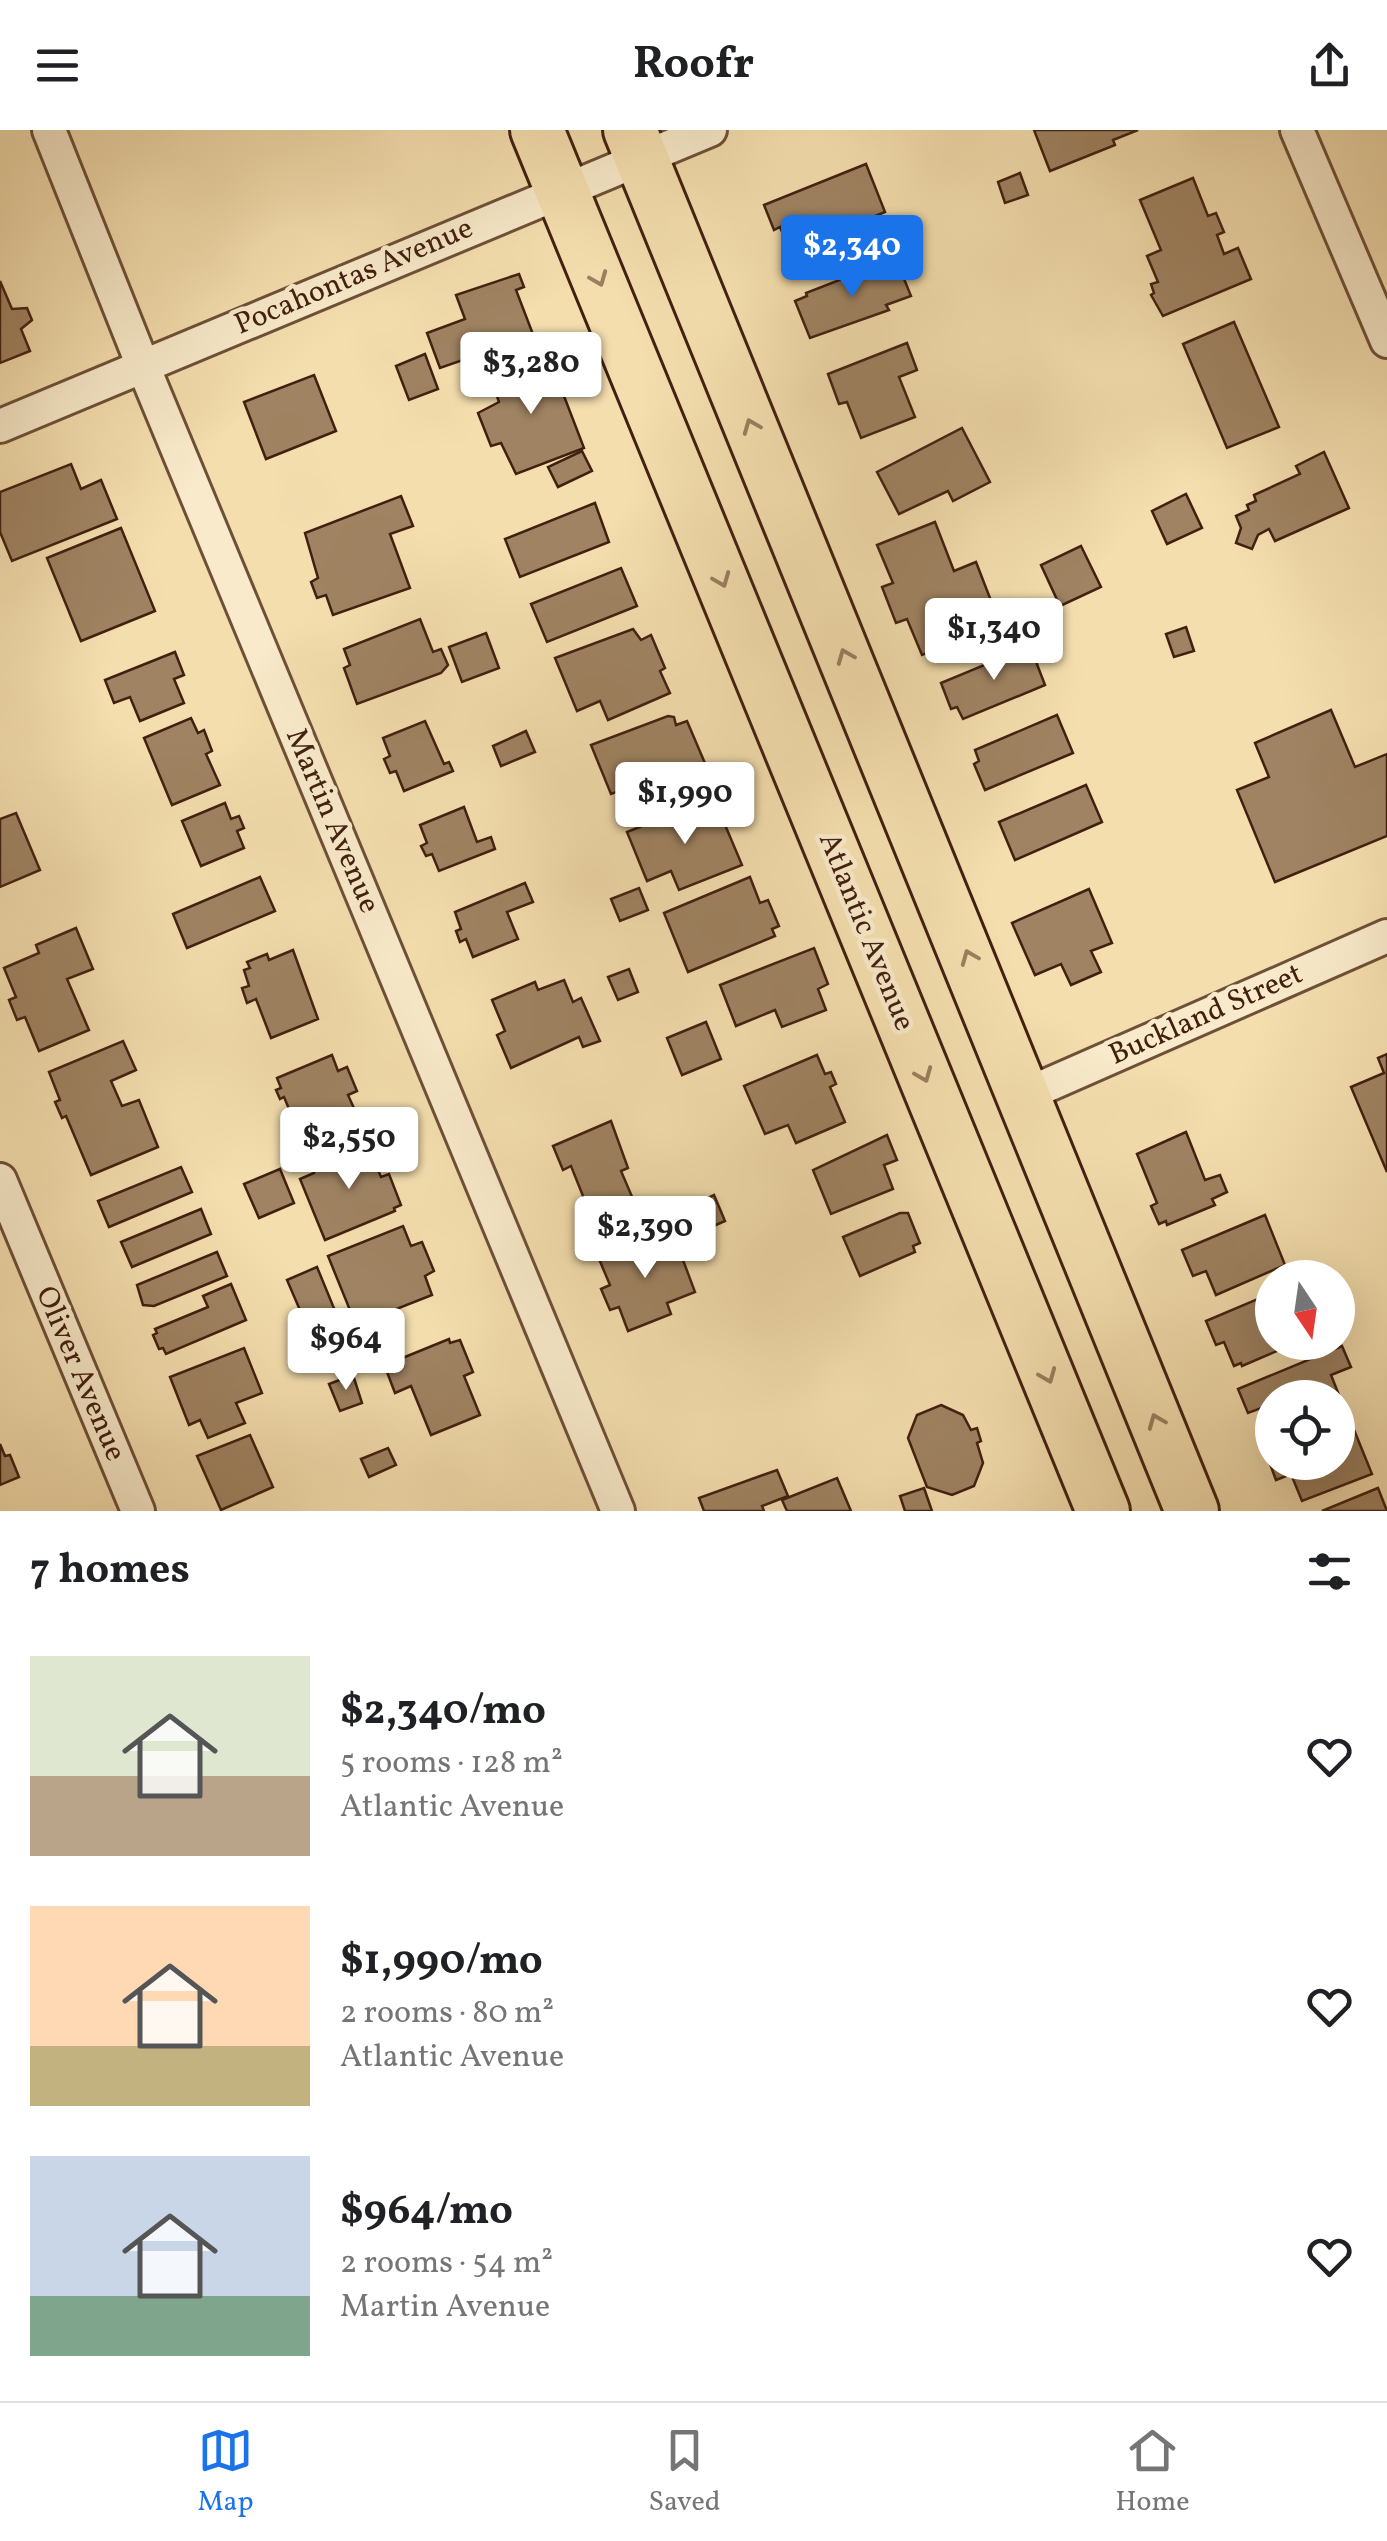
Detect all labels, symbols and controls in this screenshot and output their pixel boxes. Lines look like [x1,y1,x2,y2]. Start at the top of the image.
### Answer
text: Roofr [633,34,754,97]
icon: menu [30,38,85,93]
icon: share [1302,38,1357,93]
street label: Pocahontas Avenue [228,208,480,346]
pin: $2,340 [771,215,933,300]
text: $2,340 [803,225,901,269]
one-way arrow [587,270,607,287]
pin: $3,280 [450,332,612,417]
text: $3,280 [482,342,580,386]
one-way arrow [743,418,763,436]
one-way arrow [710,570,730,588]
pin: $1,340 [913,598,1075,683]
text: $1,340 [947,608,1041,652]
one-way arrow [837,648,857,666]
street label: Martin Avenue [274,722,390,920]
pin: $1,990 [604,762,766,847]
text: $1,990 [637,772,733,816]
street label: Atlantic Avenue [807,827,925,1037]
one-way arrow [960,949,980,967]
street label: Buckland Street [1102,954,1310,1076]
one-way arrow [913,1066,933,1083]
pin: $2,550 [268,1107,430,1192]
text: $2,550 [302,1117,396,1161]
pin: $2,390 [564,1196,726,1281]
text: $2,390 [597,1206,693,1250]
north arrow [1255,1260,1355,1360]
map controls [1255,1260,1355,1480]
street label: Oliver Avenue [24,1280,136,1468]
pin: $964 [287,1308,405,1393]
text: $964 [310,1318,382,1362]
one-way arrow [1036,1366,1056,1384]
button: locate [1255,1380,1355,1480]
one-way arrow [1147,1413,1167,1430]
text: 7 homes [30,1542,190,1601]
icon: filters [1302,1544,1357,1599]
text: $2,340/mo [340,1683,546,1742]
icon: home [110,1696,230,1816]
icon: heart [1302,1729,1357,1784]
text: 5 rooms · 128 m² [340,1742,563,1786]
text: Atlantic Avenue [340,1786,564,1830]
text: $1,990/mo [340,1933,543,1992]
icon: home [110,1946,230,2066]
icon: heart [1302,1979,1357,2034]
text: 2 rooms · 80 m² [340,1992,554,2036]
text: Atlantic Avenue [340,2036,564,2080]
text: $964/mo [340,2183,513,2242]
icon: home [110,2196,230,2316]
icon: heart [1302,2229,1357,2284]
text: 2 rooms · 54 m² [340,2242,553,2286]
text: Martin Avenue [340,2286,550,2330]
tab: Map [197,2423,254,2522]
tab: Saved [648,2423,721,2522]
tab: Home [1115,2423,1190,2522]

